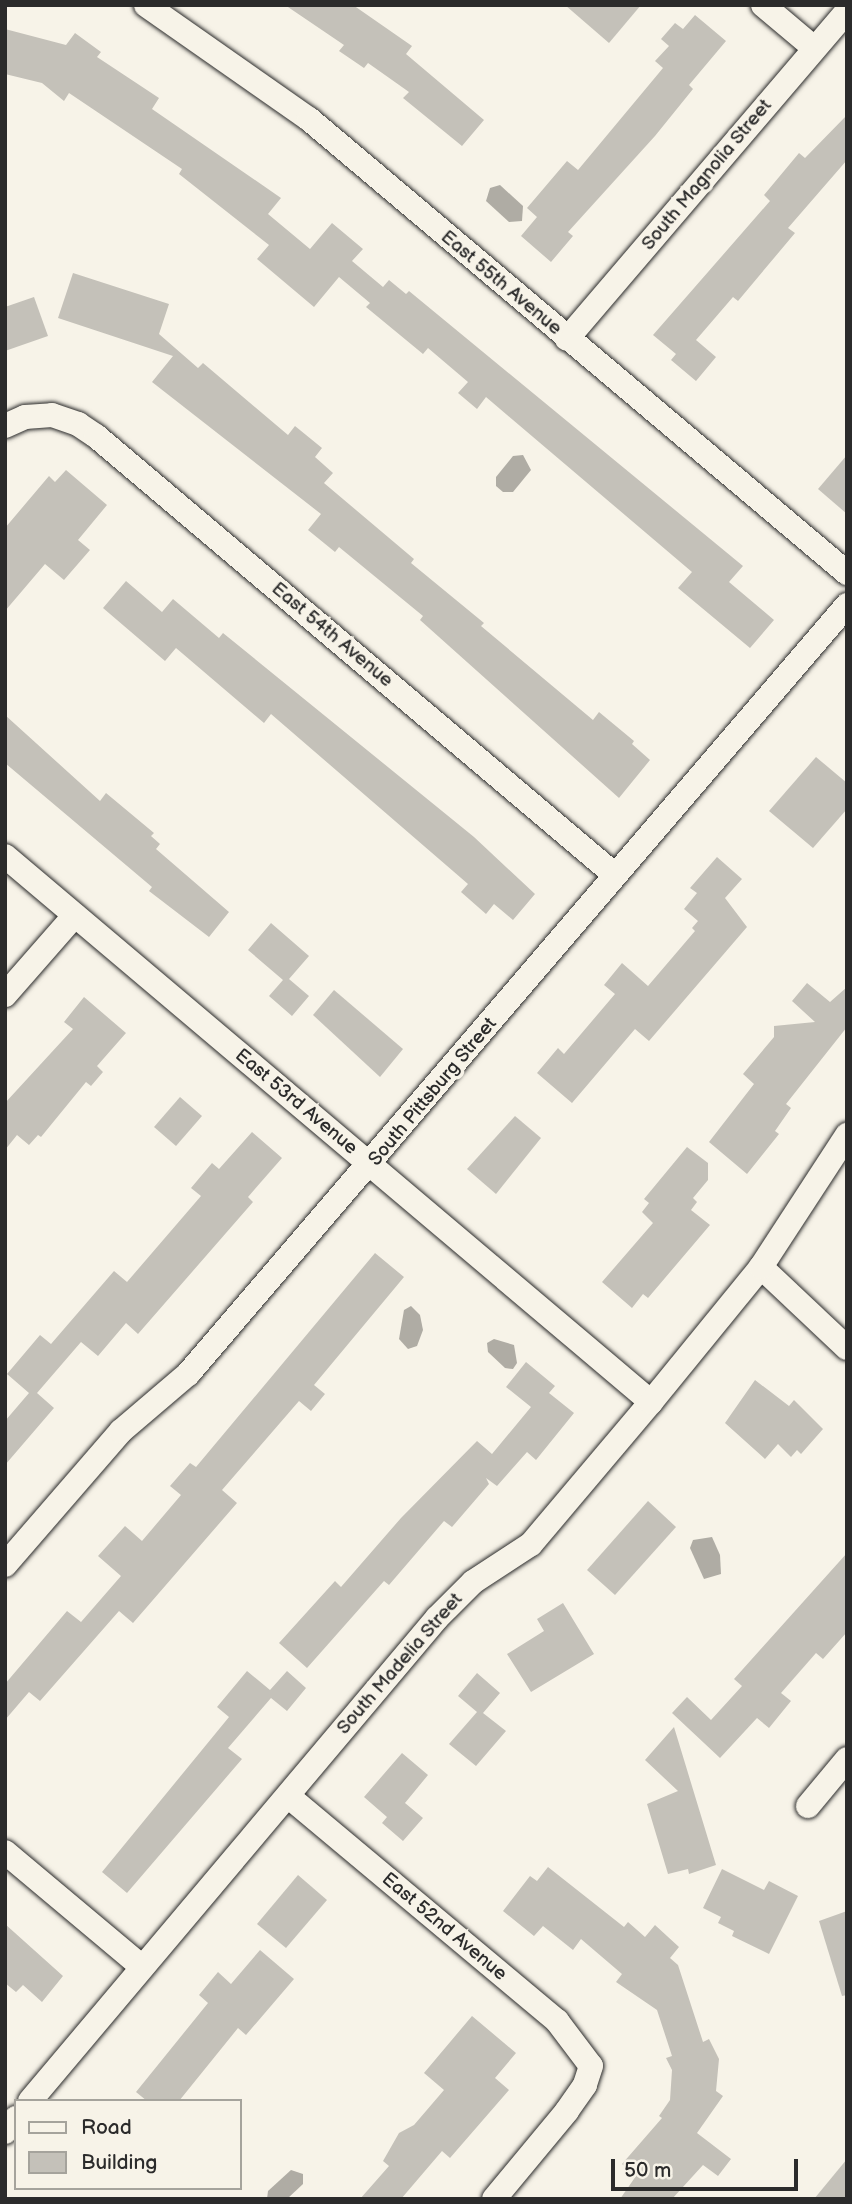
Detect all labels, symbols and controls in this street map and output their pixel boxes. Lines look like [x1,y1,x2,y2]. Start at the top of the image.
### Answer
street label: South Magnolia Street [637,95,777,255]
street label: East 55th Avenue [436,226,566,340]
street label: East 54th Avenue [267,578,397,692]
street label: South Pittsburg Street [364,1013,502,1171]
street label: East 53rd Avenue [230,1044,362,1160]
street label: South Madelia Street [332,1589,468,1739]
street label: East 52nd Avenue [377,1868,511,1986]
legend [14,2099,242,2190]
text: Road [81,2115,132,2140]
scale bar [614,2144,801,2188]
text: Building [81,2150,157,2175]
text: 50 m [624,2158,671,2183]

